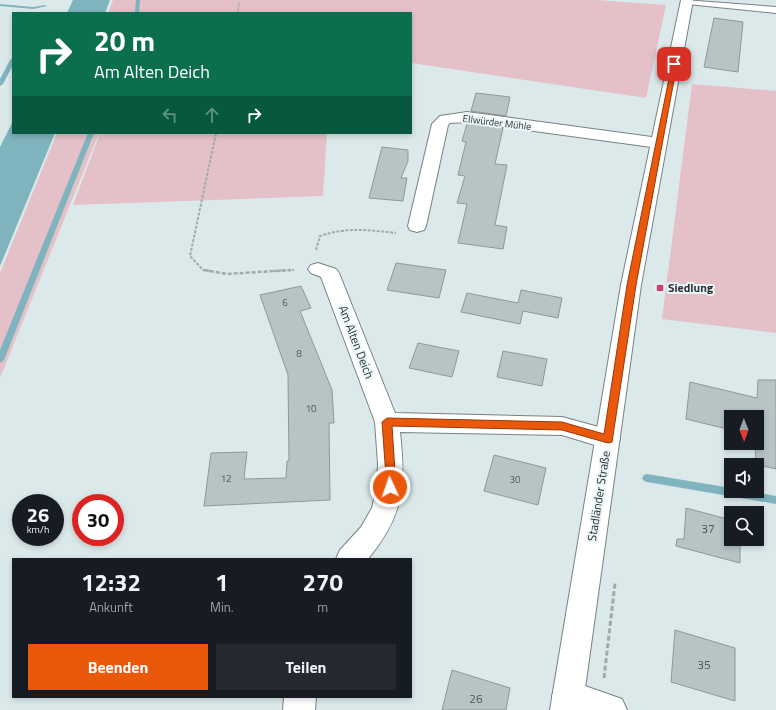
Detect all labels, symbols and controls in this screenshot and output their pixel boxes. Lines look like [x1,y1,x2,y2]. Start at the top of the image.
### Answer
text: 20 m [94,19,155,62]
icon: right [28,28,80,80]
pin [657,47,691,81]
icon: arrive [663,53,685,75]
text: Am Alten Deich [94,58,210,85]
icon: left [159,104,181,126]
icon: ahead [201,104,223,126]
icon: right [243,104,265,126]
street label: Ellwürder Mühle [462,111,532,134]
place label: Siedlung [668,278,714,297]
marker: Siedlung [655,283,665,293]
house number: 6 [282,295,288,310]
street label: Am Alten Deich [334,302,379,381]
house number: 8 [296,346,302,361]
house number: 10 [305,401,317,416]
north arrow [724,410,764,450]
map controls [724,410,764,546]
street label: Stadländer Straße [582,449,615,542]
button: sound [724,458,764,498]
position arrow [369,466,411,508]
house number: 12 [220,471,232,486]
house number: 30 [509,472,521,487]
speed limit sign: 30 [72,494,124,546]
text: 26 [27,499,49,530]
button: search [724,506,764,546]
house number: 37 [701,519,715,538]
text: km/h [27,522,49,537]
text: 12:32 [81,564,141,600]
text: 1 [215,564,229,600]
text: 270 [303,564,343,600]
text: Ankunft [89,597,133,617]
text: Min. [210,597,234,617]
text: m [317,597,328,617]
button: Beenden [28,644,208,690]
button: Teilen [216,644,396,690]
house number: 35 [697,655,711,674]
house number: 26 [469,689,483,708]

